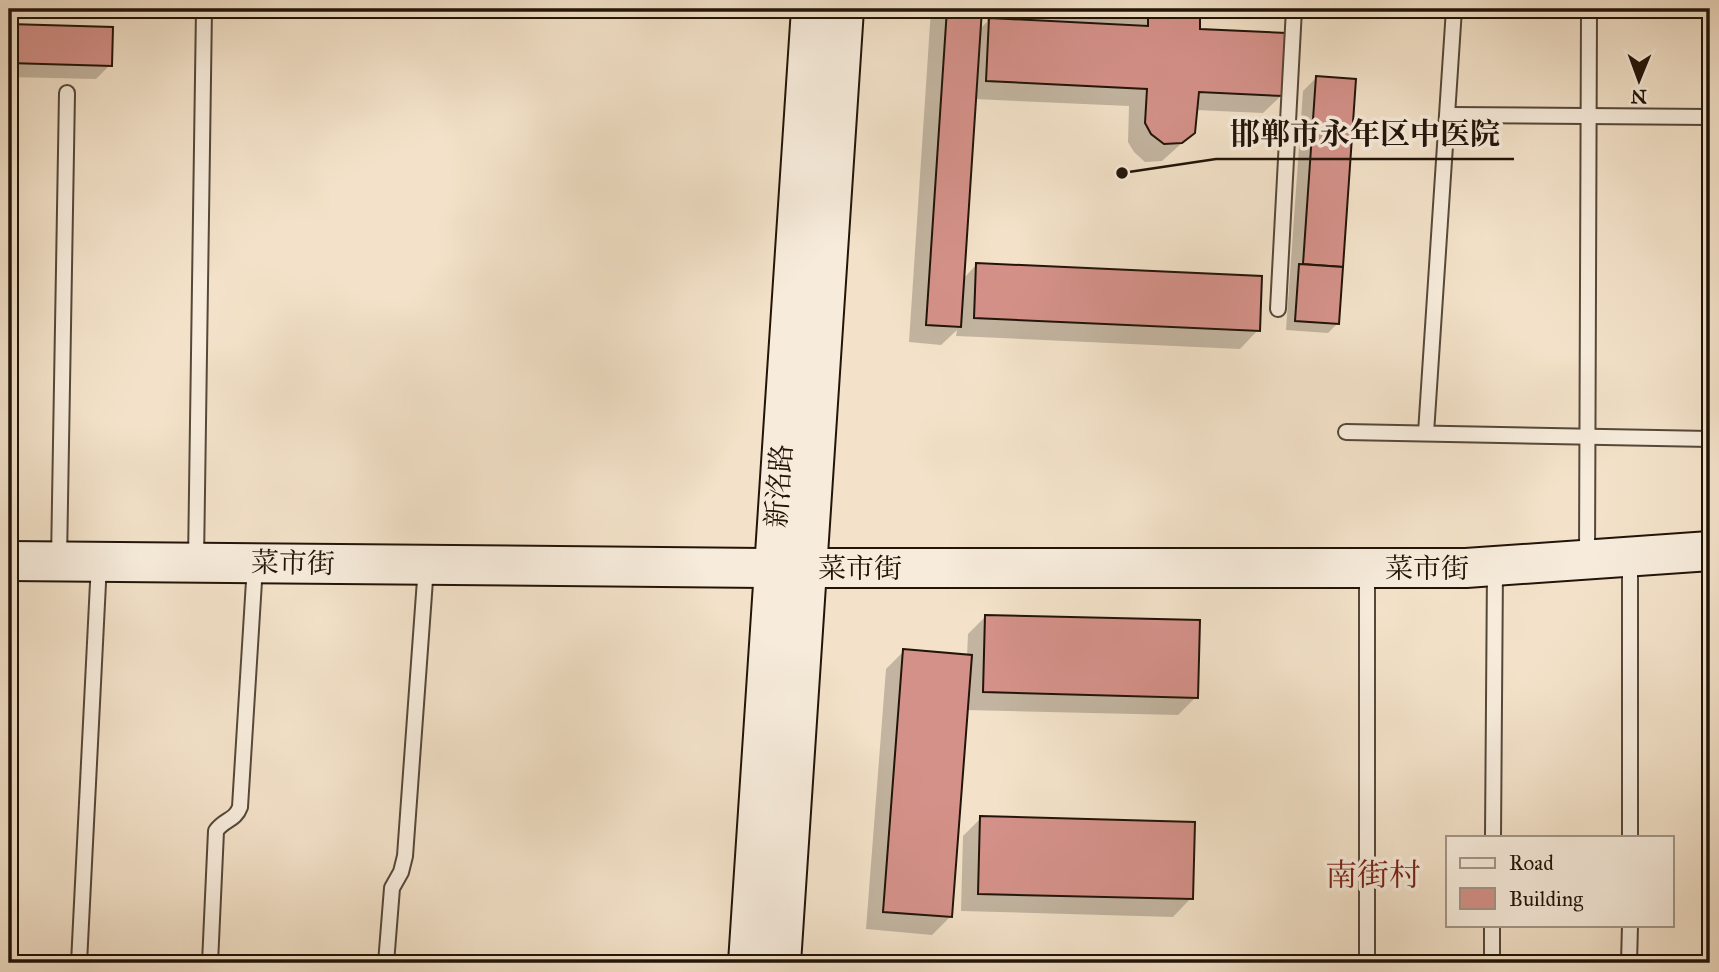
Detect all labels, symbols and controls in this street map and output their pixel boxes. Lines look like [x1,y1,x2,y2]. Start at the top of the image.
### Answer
north arrow [1604,46,1674,116]
text: N [1630,85,1647,108]
callout: 邯郸市永年区中医院 [1216,108,1514,159]
text: 邯郸市永年区中医院 [1230,116,1500,152]
street label: 新洺路 [759,443,799,529]
street label: 菜市街 [251,545,335,581]
street label: 菜市街 [818,551,902,586]
street label: 菜市街 [1385,551,1469,586]
legend [1446,836,1674,926]
text: Road [1509,850,1554,876]
district label: 南街村 [1325,856,1421,895]
text: Building [1509,886,1583,912]

